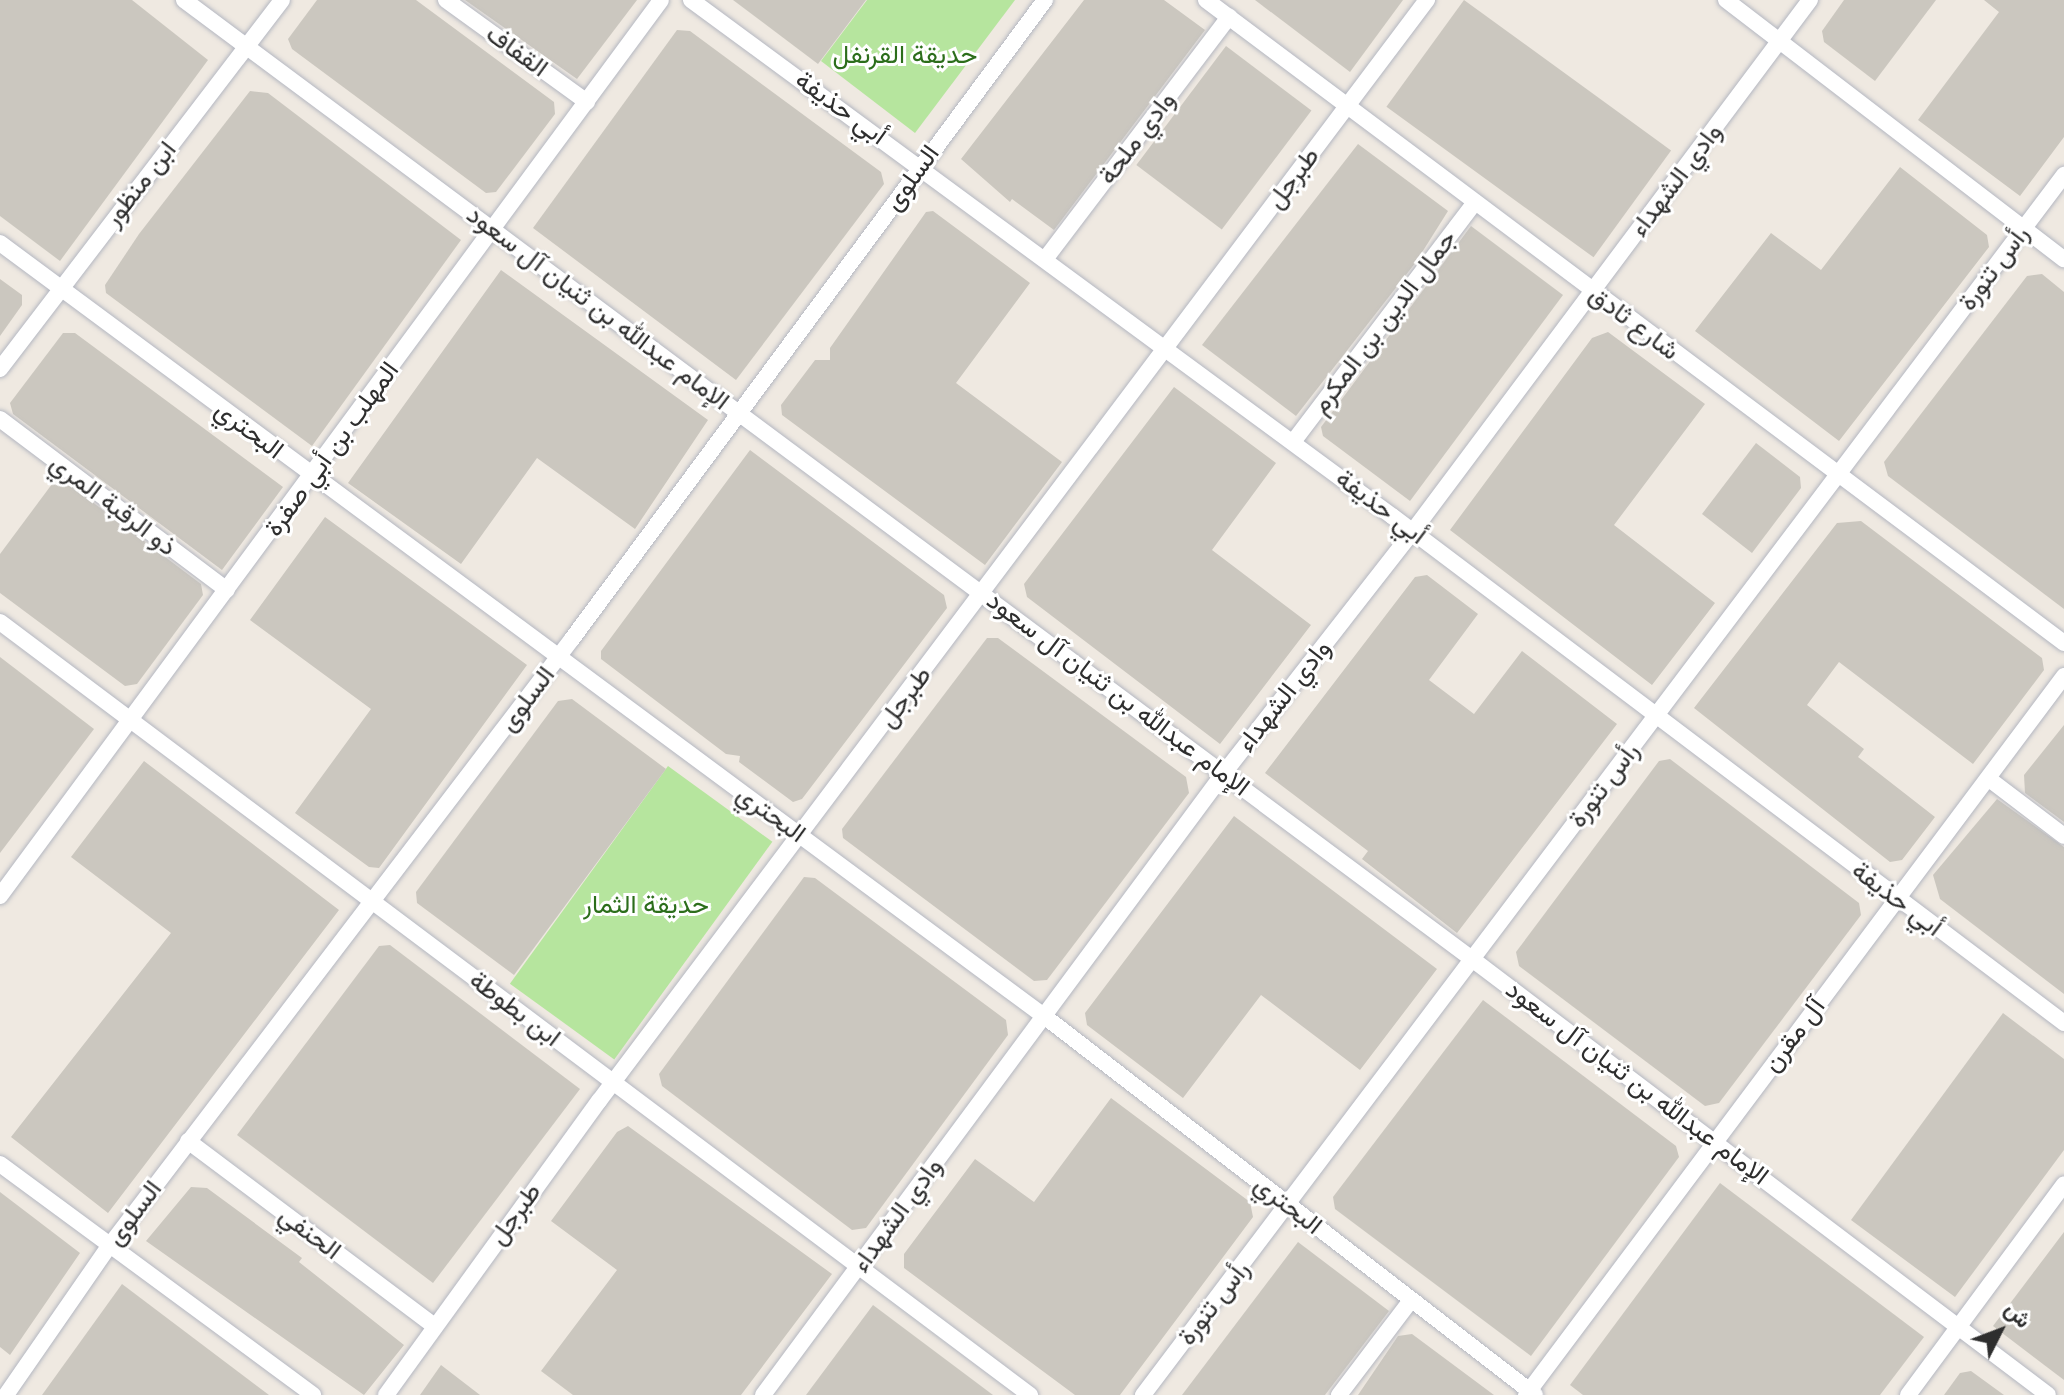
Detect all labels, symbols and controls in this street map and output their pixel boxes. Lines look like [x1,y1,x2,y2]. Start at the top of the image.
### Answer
street label: القفاف [480,18,554,84]
park label: حديقة القرنفل [833,39,977,71]
street label: أبي حذيفة [789,64,893,152]
street label: وادي ملحة [1092,85,1182,191]
street label: وادي الشهداء [1623,117,1729,243]
street label: ابن منظور [97,135,183,233]
street label: السلوى [878,139,946,217]
street label: طبرجل [1260,141,1326,215]
street label: الإمام عبدالله بن ثنيان آل سعود [460,199,736,417]
street label: رأس تنورة [1952,219,2036,317]
street label: جمال الدين بن المكرم [1305,224,1463,420]
street label: شارع ثادق [1583,279,1685,367]
street label: المهلب بن أبي صفرة [258,356,406,542]
street label: البحتري [208,394,290,466]
street label: ذو الرقبة المري [44,447,182,563]
street label: أبي حذيفة [1330,463,1432,551]
street label: الإمام عبدالله بن ثنيان آل سعود [980,585,1256,803]
street label: وادي الشهداء [1231,634,1337,758]
street label: السلوى [492,660,562,738]
street label: طبرجل [872,660,938,734]
street label: رأس تنورة [1562,736,1646,834]
street label: البحتري [730,778,812,850]
street label: أبي حذيفة [1846,855,1948,943]
park label: حديقة الثمار [583,889,709,921]
street label: ابن بطوطة [463,965,567,1053]
street label: الإمام عبدالله بن ثنيان آل سعود [1499,974,1775,1192]
street label: آل مقرن [1756,992,1832,1078]
street label: وادي الشهداء [845,1152,949,1278]
street label: البحتري [1248,1169,1328,1241]
street label: السلوى [99,1174,169,1252]
street label: طبرجل [482,1177,548,1251]
street label: الحنفي [273,1200,347,1266]
street label: رأس تنورة [1171,1255,1257,1351]
north arrow [1960,1291,2040,1371]
text: ش [1998,1295,2038,1335]

